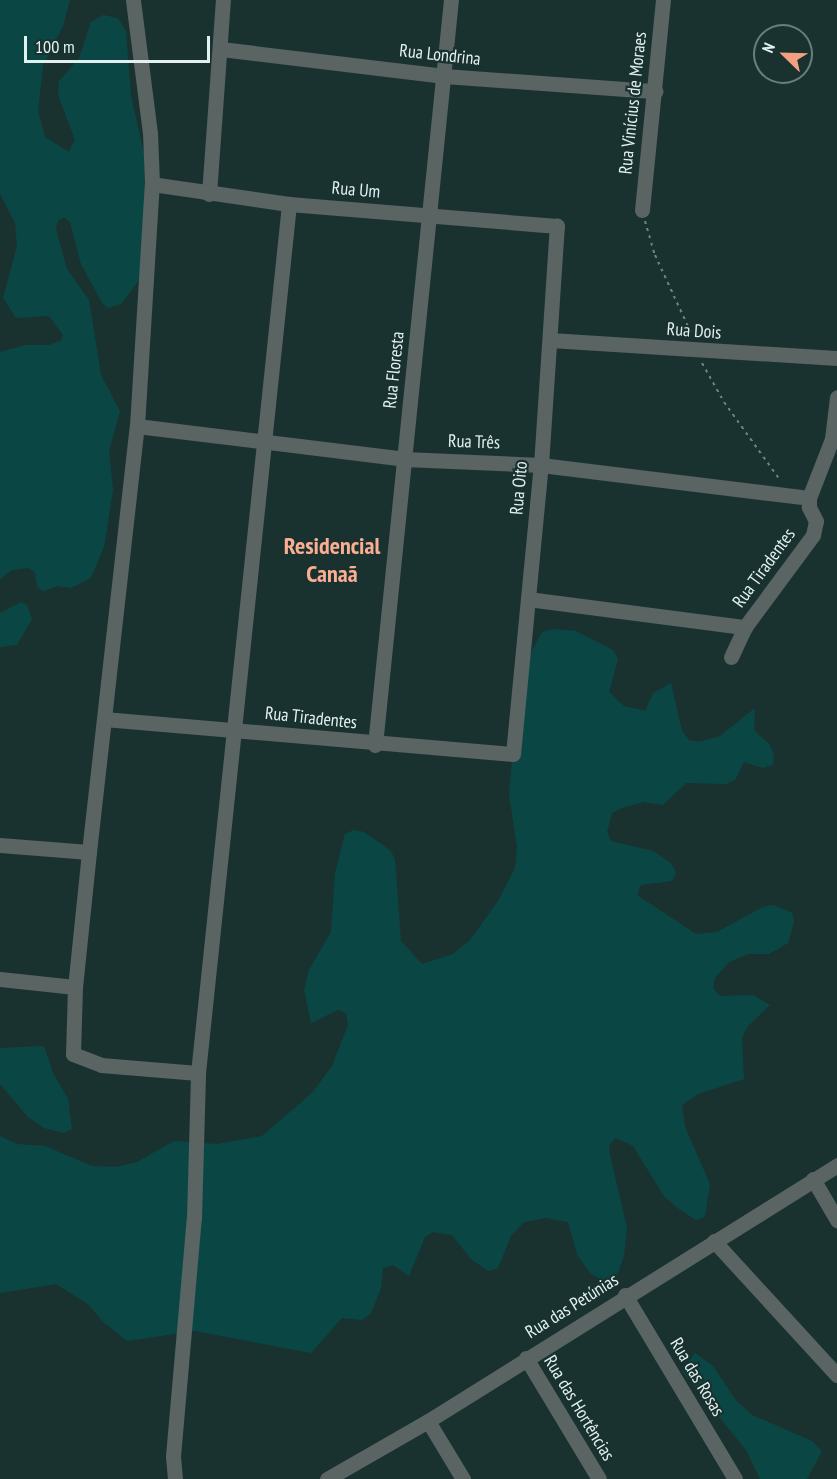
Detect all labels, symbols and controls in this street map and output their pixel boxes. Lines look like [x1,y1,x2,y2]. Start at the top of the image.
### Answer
scale bar [27,24,213,62]
north arrow [753,24,813,84]
street label: Rua Vinícius de Moraes [615,31,651,175]
text: 100 m [35,35,75,58]
street label: Rua Londrina [398,40,482,70]
text: N [757,40,779,56]
street label: Rua Um [331,177,381,203]
street label: Rua Dois [666,318,722,344]
street label: Rua Floresta [379,330,409,410]
street label: Rua Três [447,430,501,454]
street label: Rua Oito [506,460,532,516]
street label: Rua Tiradentes [728,524,800,612]
district label: Residencial Canaã [284,532,380,588]
street label: Rua Tiradentes [264,702,358,734]
street label: Rua das Petúnias [522,1269,622,1343]
street label: Rua das Rosas [665,1334,729,1420]
street label: Rua das Hortências [539,1351,619,1465]

